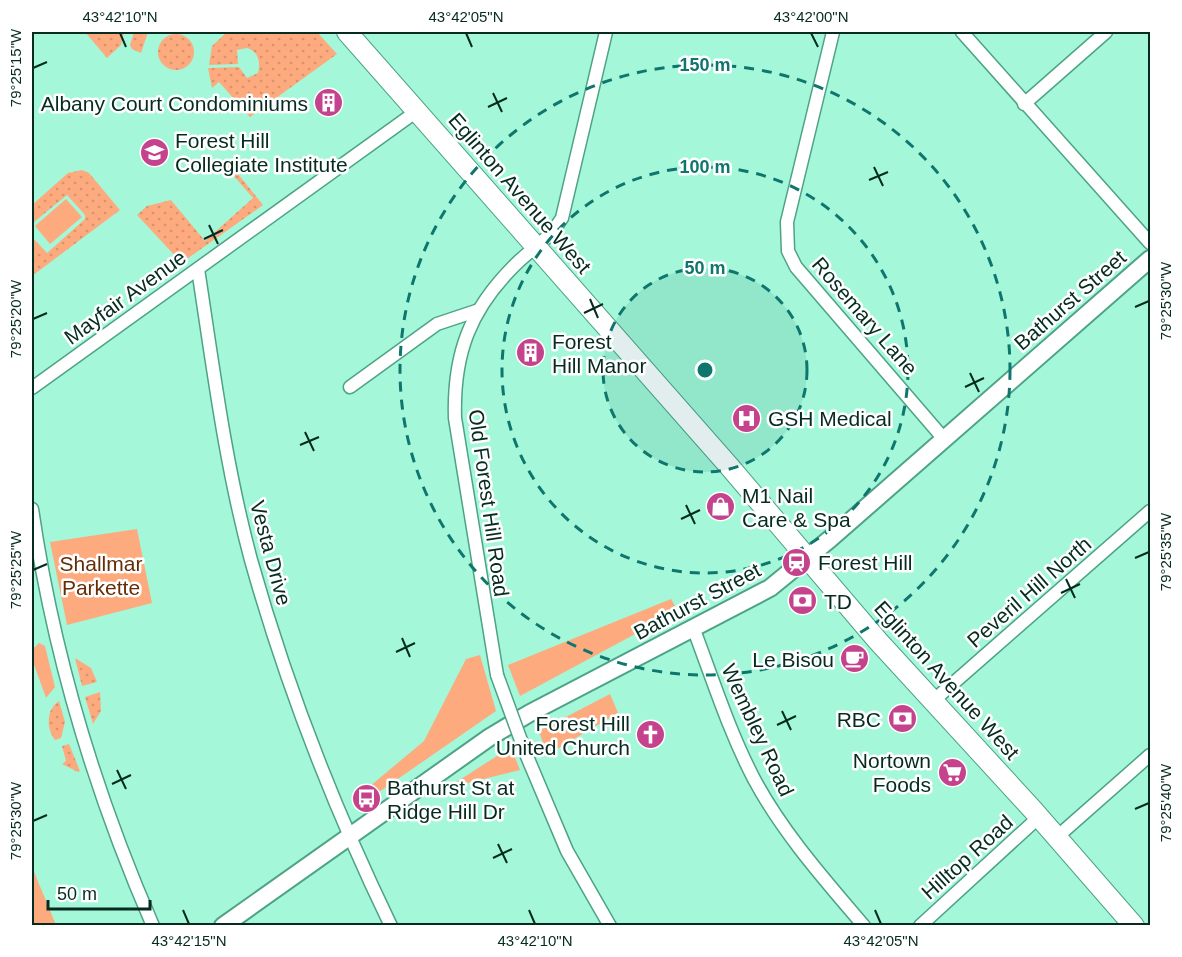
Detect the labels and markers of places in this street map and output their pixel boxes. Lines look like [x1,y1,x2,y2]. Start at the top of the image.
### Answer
building icon: Albany Court Condominiums [313,87,345,119]
place label: Albany Court Condominiums [41,92,308,115]
place label: Forest Hill Collegiate Institute [175,129,348,176]
school or university icon: Forest Hill Collegiate Institute [138,136,170,168]
place label: Forest Hill Manor [552,330,647,377]
building icon: Forest Hill Manor [515,337,547,369]
centre of rings [695,360,715,380]
hospital icon: GSH Medical [731,402,763,434]
place label: GSH Medical [768,407,892,430]
place label: M1 Nail Care & Spa [742,484,851,531]
shop icon: M1 Nail Care & Spa [705,491,737,523]
station icon: Forest Hill [781,546,813,578]
place label: Forest Hill [818,551,913,574]
bank icon: TD [787,585,819,617]
place label: TD [824,590,852,613]
cafe icon: Le Bisou [839,643,871,675]
place label: Le Bisou [752,648,834,671]
bank icon: RBC [886,703,918,735]
place label: RBC [837,708,881,731]
place label: Forest Hill United Church [496,712,630,759]
church icon: Forest Hill United Church [635,719,667,751]
place label: Nortown Foods [853,749,931,796]
supermarket icon: Nortown Foods [936,756,968,788]
place label: Bathurst St at Ridge Hill Dr [387,776,514,823]
bus stop icon: Bathurst St at Ridge Hill Dr [350,783,382,815]

